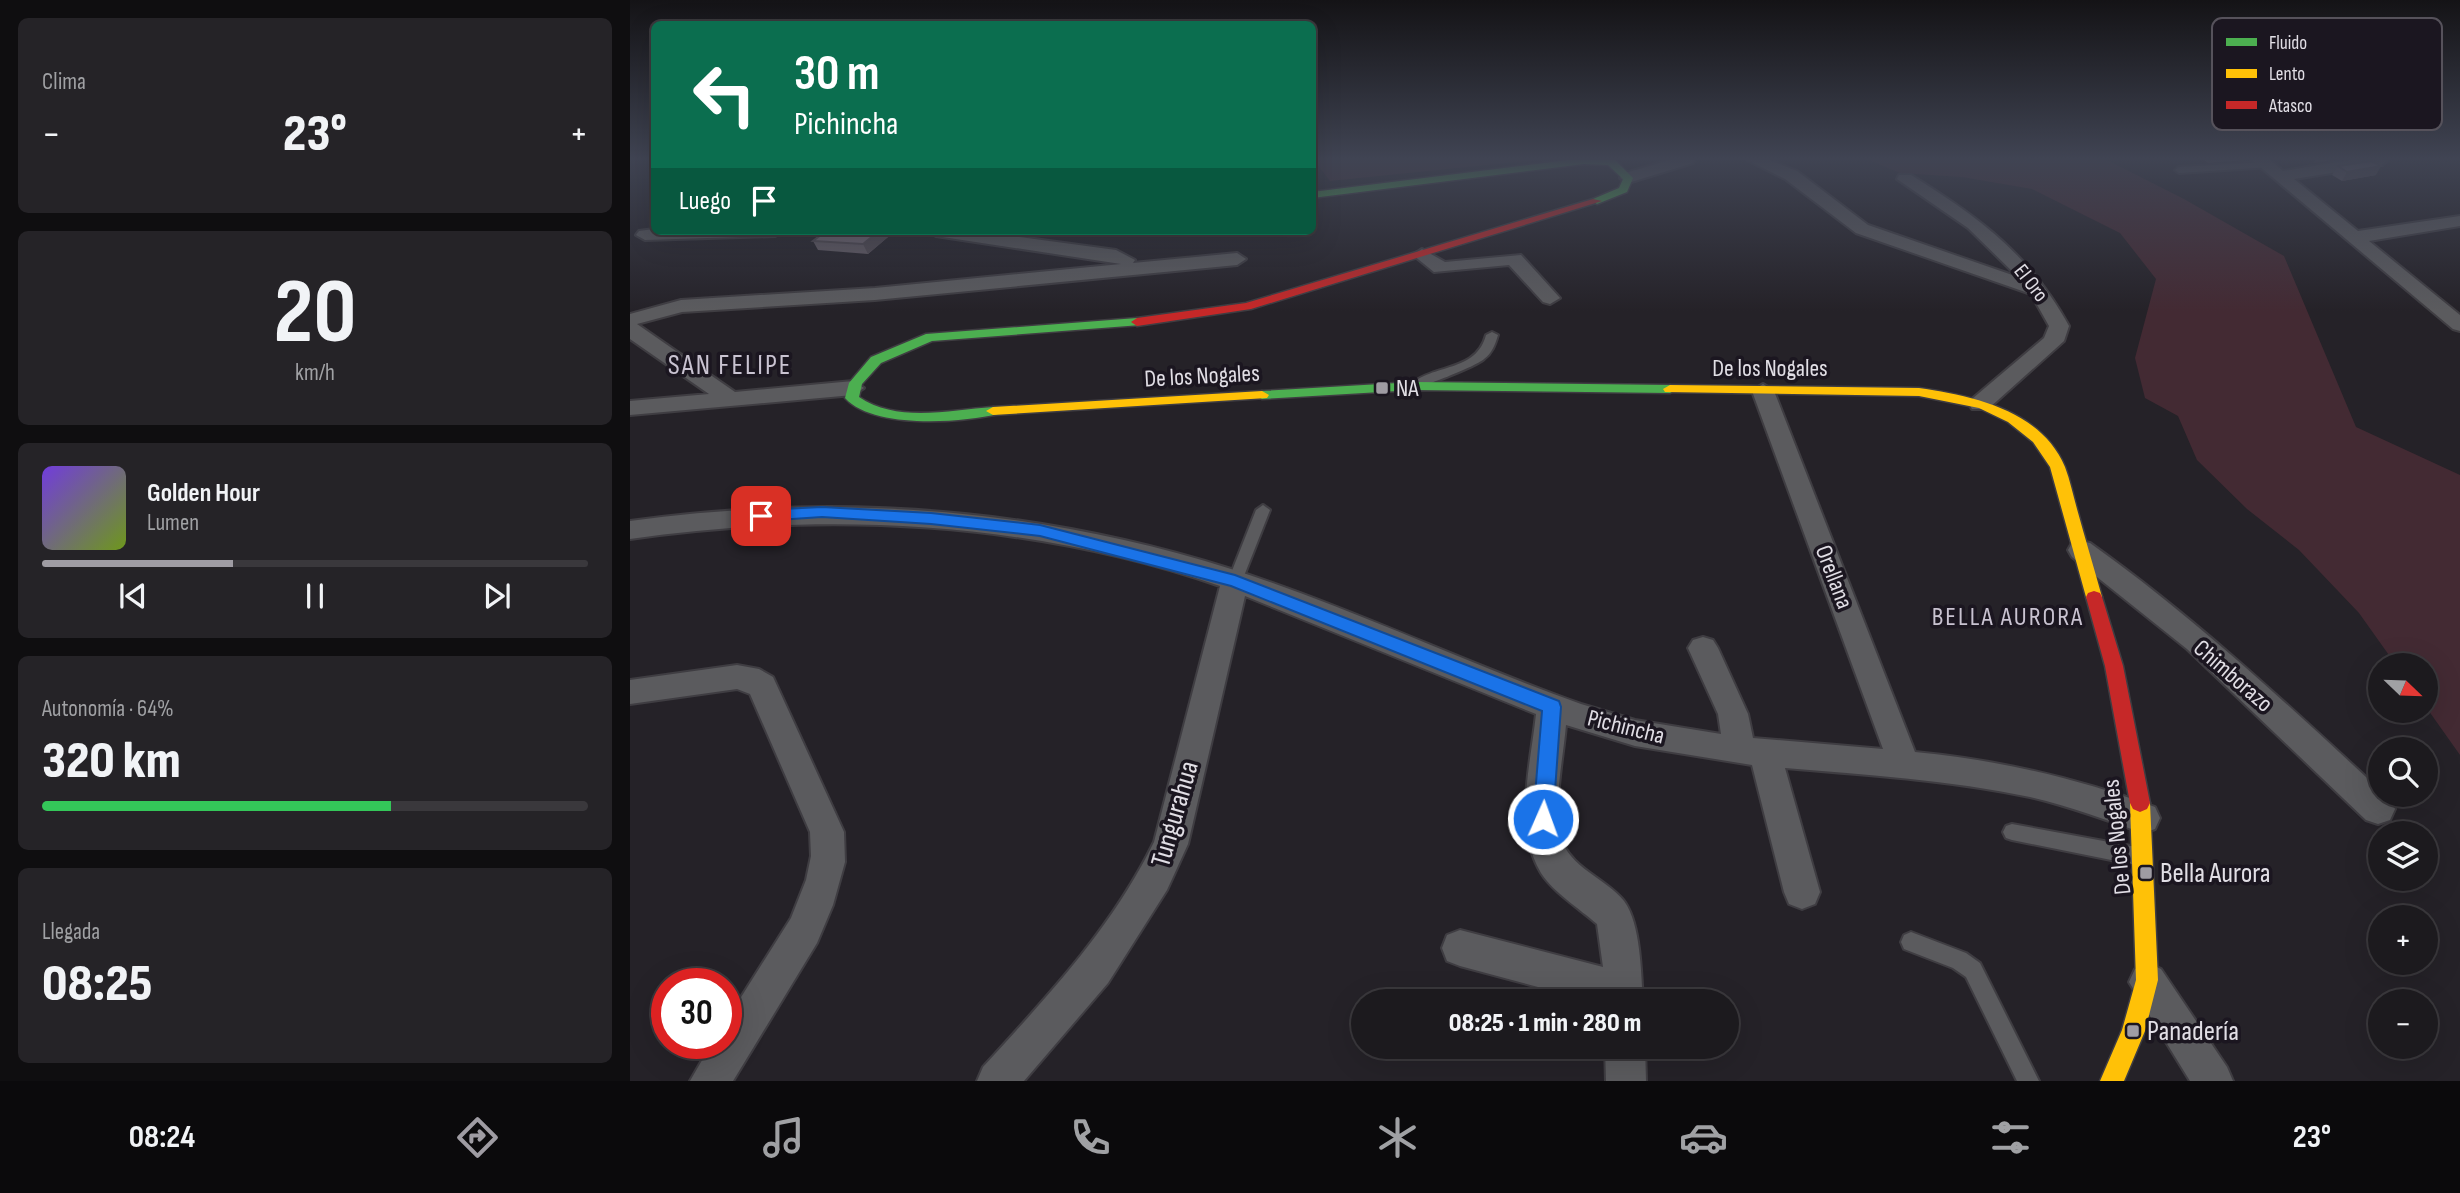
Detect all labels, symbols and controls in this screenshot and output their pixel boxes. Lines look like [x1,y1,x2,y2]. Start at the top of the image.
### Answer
legend [2212,18,2442,130]
text: Fluido [2269,32,2307,55]
text: 30 m [794,45,879,104]
icon: left [679,49,770,140]
text: Lento [2269,63,2305,86]
text: Clima [42,68,86,96]
text: Atasco [2268,95,2312,118]
text: 23° [283,103,347,166]
text: Pichincha [794,105,898,144]
text: − [42,112,61,157]
text: + [569,112,588,157]
icon: arrive [745,182,783,220]
text: Luego [679,186,731,217]
text: 20 [273,259,357,368]
street label: El Oro [2009,259,2053,307]
district label: SAN FELIPE [668,349,792,382]
street label: De los Nogales [1712,354,1828,383]
street label: De los Nogales [1144,358,1260,394]
text: km/h [295,359,335,387]
place label: NA [1396,374,1419,403]
marker: NA [1374,380,1390,396]
text: Golden Hour [147,478,260,509]
pin [731,486,791,546]
icon: arrive [742,497,780,535]
text: Lumen [147,509,199,537]
street label: Orellana [1809,541,1859,613]
icon: previous [114,577,152,615]
icon: pause [296,577,334,615]
icon: next [478,577,516,615]
district label: BELLA AURORA [1932,602,2084,633]
street label: Chimborazo [2187,634,2279,718]
north arrow [2368,653,2438,723]
map controls [2368,653,2438,1059]
text: Autonomía · 64% [42,695,174,723]
street label: Pichincha [1584,703,1668,751]
text: 320 km [42,730,181,793]
button: search [2368,737,2438,807]
street label: Tungurahua [1144,757,1206,871]
street label: De los Nogales [2097,778,2137,896]
position arrow [1506,782,1580,856]
button: layers [2368,821,2438,891]
place label: Bella Aurora [2160,857,2271,890]
marker: Bella Aurora [2138,865,2154,881]
button: + [2368,905,2438,975]
text: Llegada [42,918,100,946]
text: 08:25 [42,953,152,1016]
speed limit sign: 30 [651,968,742,1059]
button: − [2368,989,2438,1059]
text: 08:25 · 1 min · 280 m [1449,1008,1641,1039]
place label: Panadería [2147,1015,2239,1048]
marker: Panadería [2125,1023,2141,1039]
icon: directions [453,1113,502,1162]
icon: music [759,1113,808,1162]
icon: phone [1066,1113,1115,1162]
icon: climate [1373,1113,1422,1162]
icon: car [1679,1113,1728,1162]
icon: filters [1986,1113,2035,1162]
text: 08:24 [129,1118,195,1157]
text: 23° [2293,1118,2331,1157]

